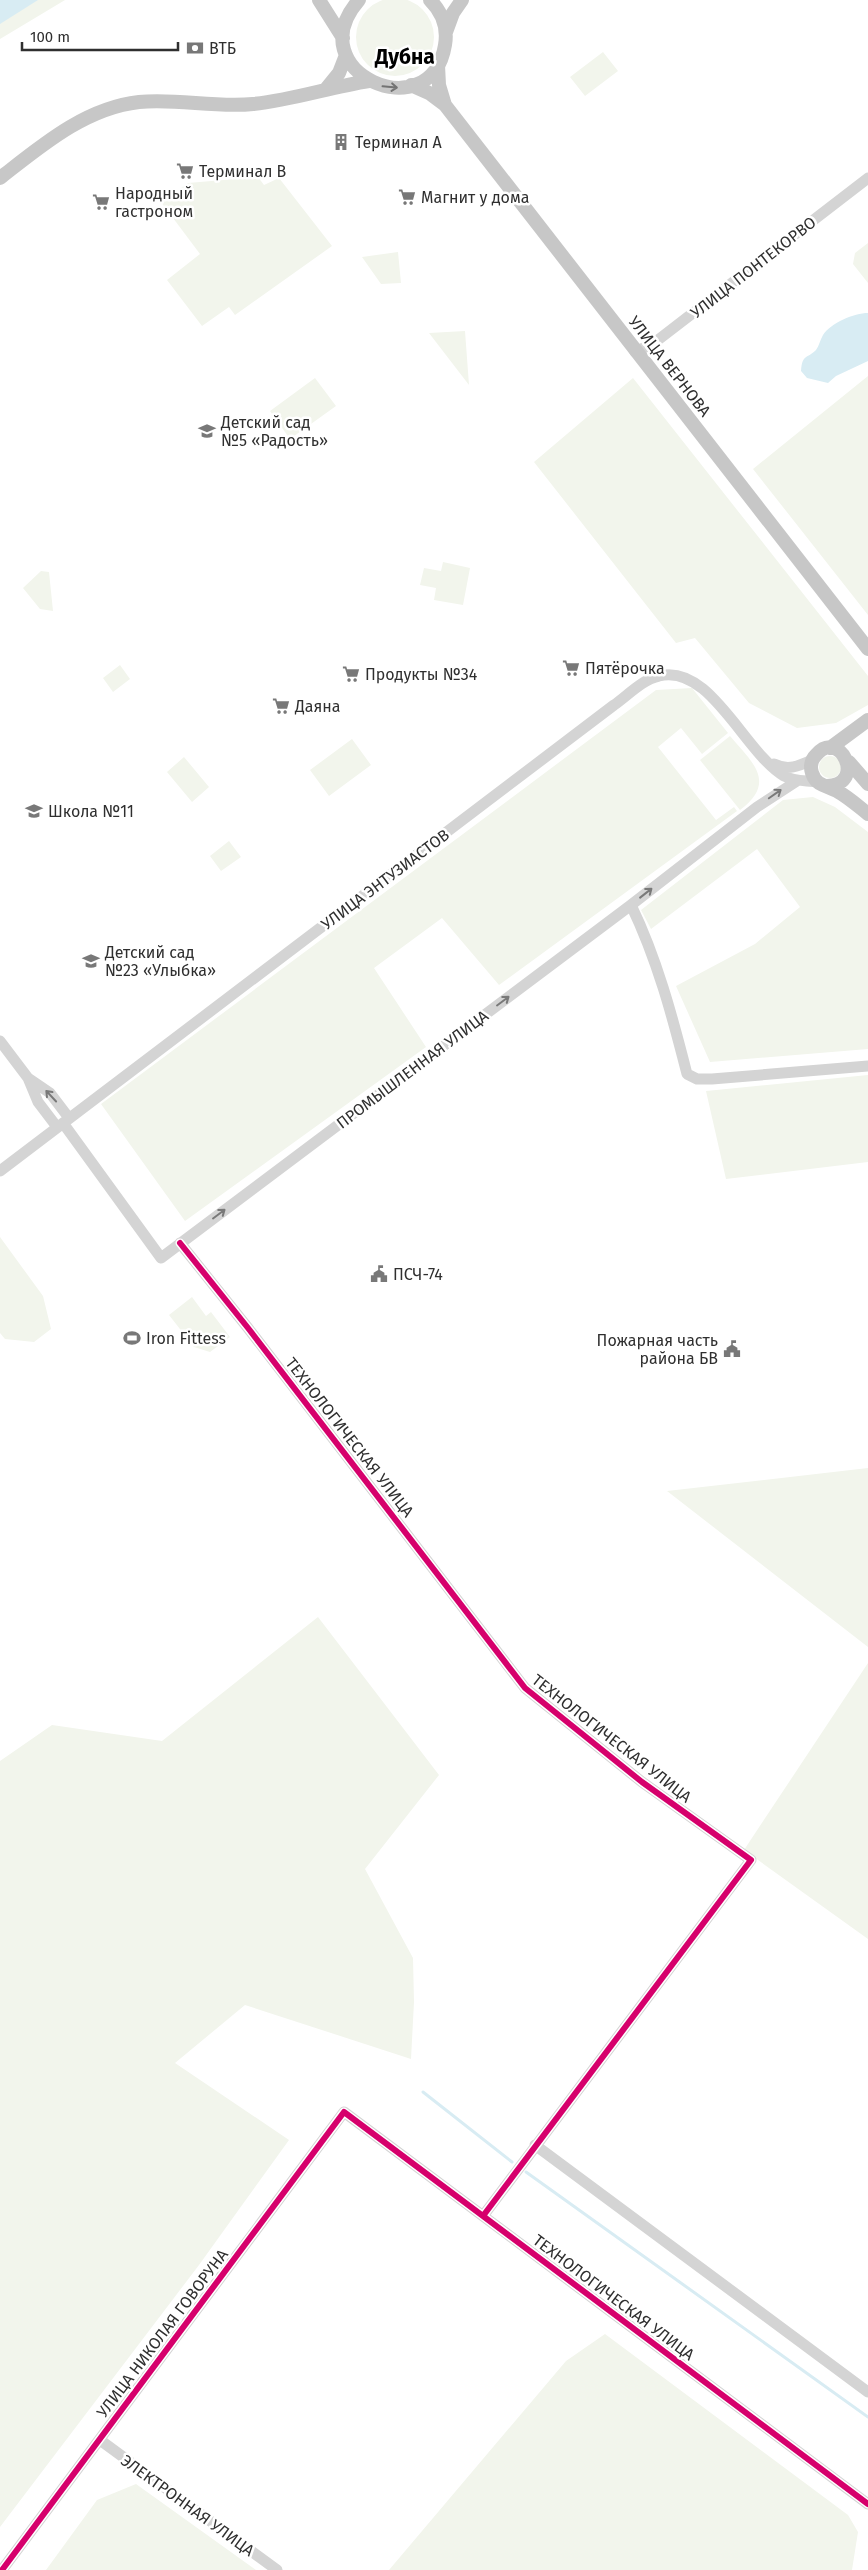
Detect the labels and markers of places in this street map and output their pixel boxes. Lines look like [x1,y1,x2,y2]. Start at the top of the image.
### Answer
bank icon: ВТБ [185,38,205,58]
place label: ВТБ [209,39,236,58]
building icon: Терминал А [331,132,351,152]
place label: Терминал А [355,133,443,152]
supermarket icon: Терминал B [175,161,195,181]
place label: Терминал B [199,162,287,181]
place label: Народный гастроном [115,184,193,221]
supermarket icon: Магнит у дома [397,187,417,207]
place label: Магнит у дома [421,188,529,207]
supermarket icon: Народный гастроном [91,192,111,212]
place label: Детский сад №5 «Радость» [220,413,328,450]
school or university icon: Детский сад №5 «Радость» [197,421,217,441]
supermarket icon: Пятёрочка [561,658,581,678]
place label: Пятёрочка [585,659,665,678]
supermarket icon: Продукты №34 [341,664,361,684]
place label: Продукты №34 [365,665,478,684]
supermarket icon: Даяна [271,696,291,716]
place label: Даяна [294,697,341,716]
school or university icon: Школа №11 [24,801,44,821]
place label: Школа №11 [48,802,134,821]
place label: Детский сад №23 «Улыбка» [104,943,216,980]
school or university icon: Детский сад №23 «Улыбка» [81,951,101,971]
public building icon: ПСЧ-74 [369,1264,389,1284]
place label: ПСЧ-74 [393,1265,443,1284]
sports icon: Iron Fittess [122,1328,142,1348]
place label: Iron Fittess [146,1329,226,1348]
place label: Пожарная часть района БВ [597,1331,718,1368]
public building icon: Пожарная часть района БВ [722,1339,742,1359]

